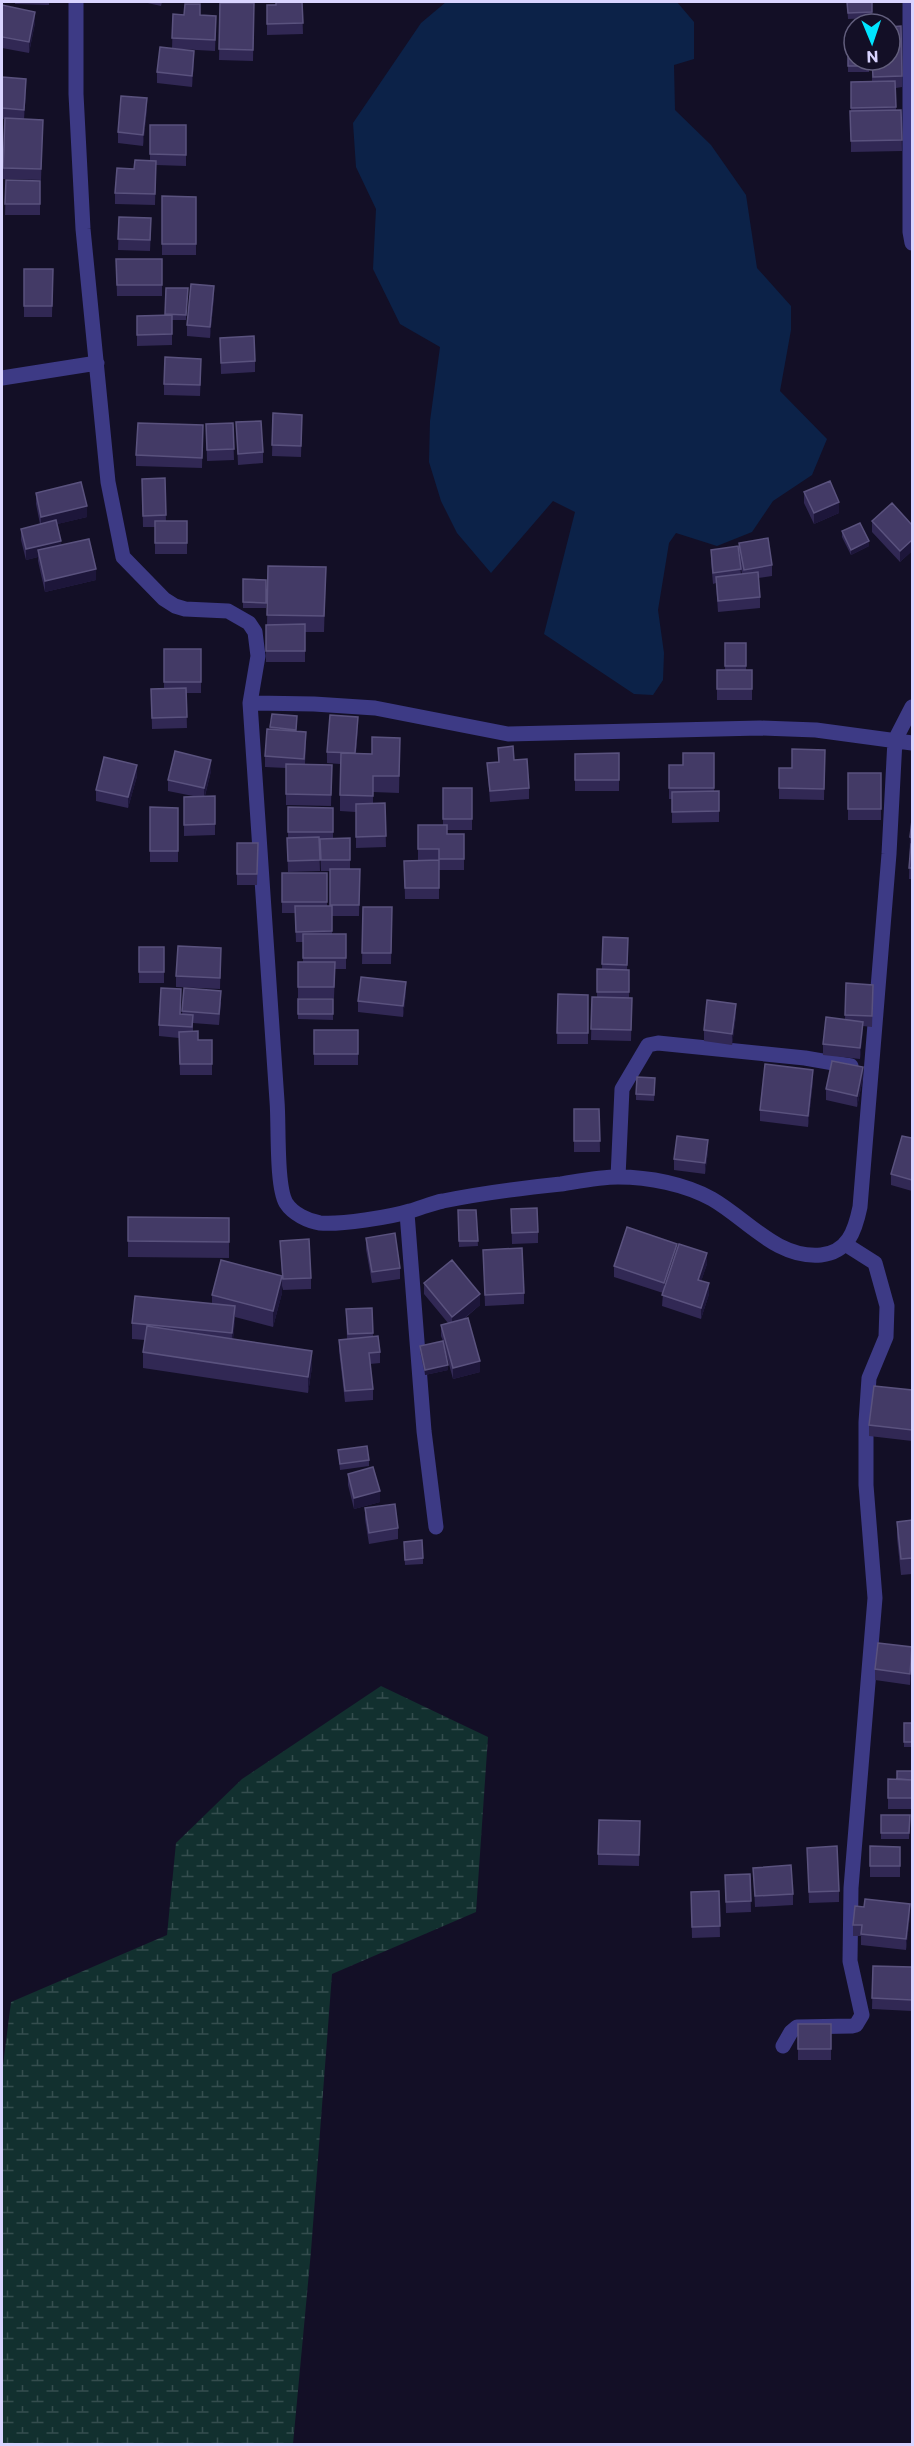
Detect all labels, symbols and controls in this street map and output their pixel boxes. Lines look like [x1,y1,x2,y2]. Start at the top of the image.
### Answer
north arrow [842,12,902,72]
text: N [866,48,879,67]

